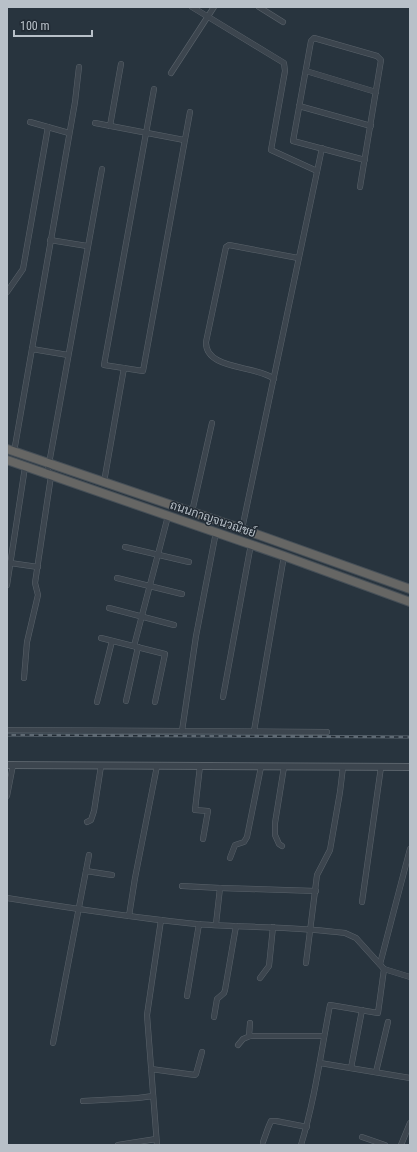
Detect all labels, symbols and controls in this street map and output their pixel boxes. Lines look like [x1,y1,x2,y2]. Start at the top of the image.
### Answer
scale bar [14,12,92,38]
text: 100 m [20,19,50,33]
street label: ถนนกาญจนวณิชย์ [168,497,258,540]

